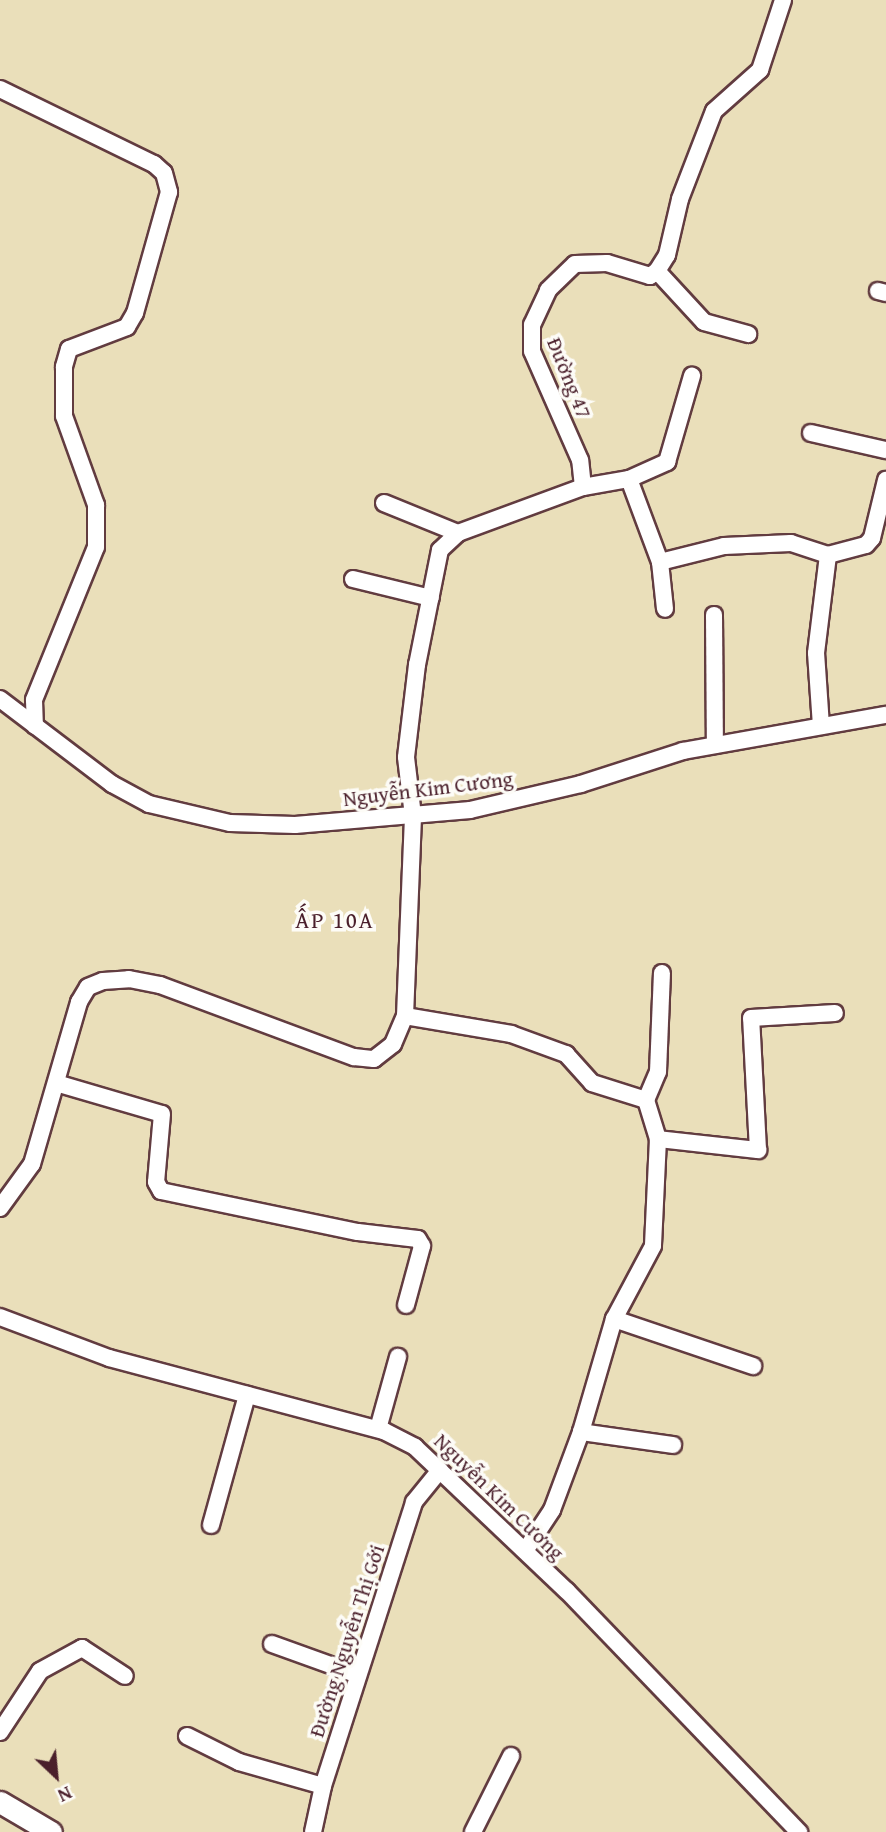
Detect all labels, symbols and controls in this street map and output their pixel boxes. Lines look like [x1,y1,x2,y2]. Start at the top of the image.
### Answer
street label: Đường 47 [541,334,597,422]
street label: Nguyễn Kim Cương [342,766,514,812]
district label: ẤP 10A [296,906,374,934]
street label: Nguyễn Kim Cương [429,1429,569,1565]
street label: Đường Nguyễn Thị Gởi [304,1542,390,1740]
north arrow [21,1741,91,1811]
text: N [53,1780,77,1810]

